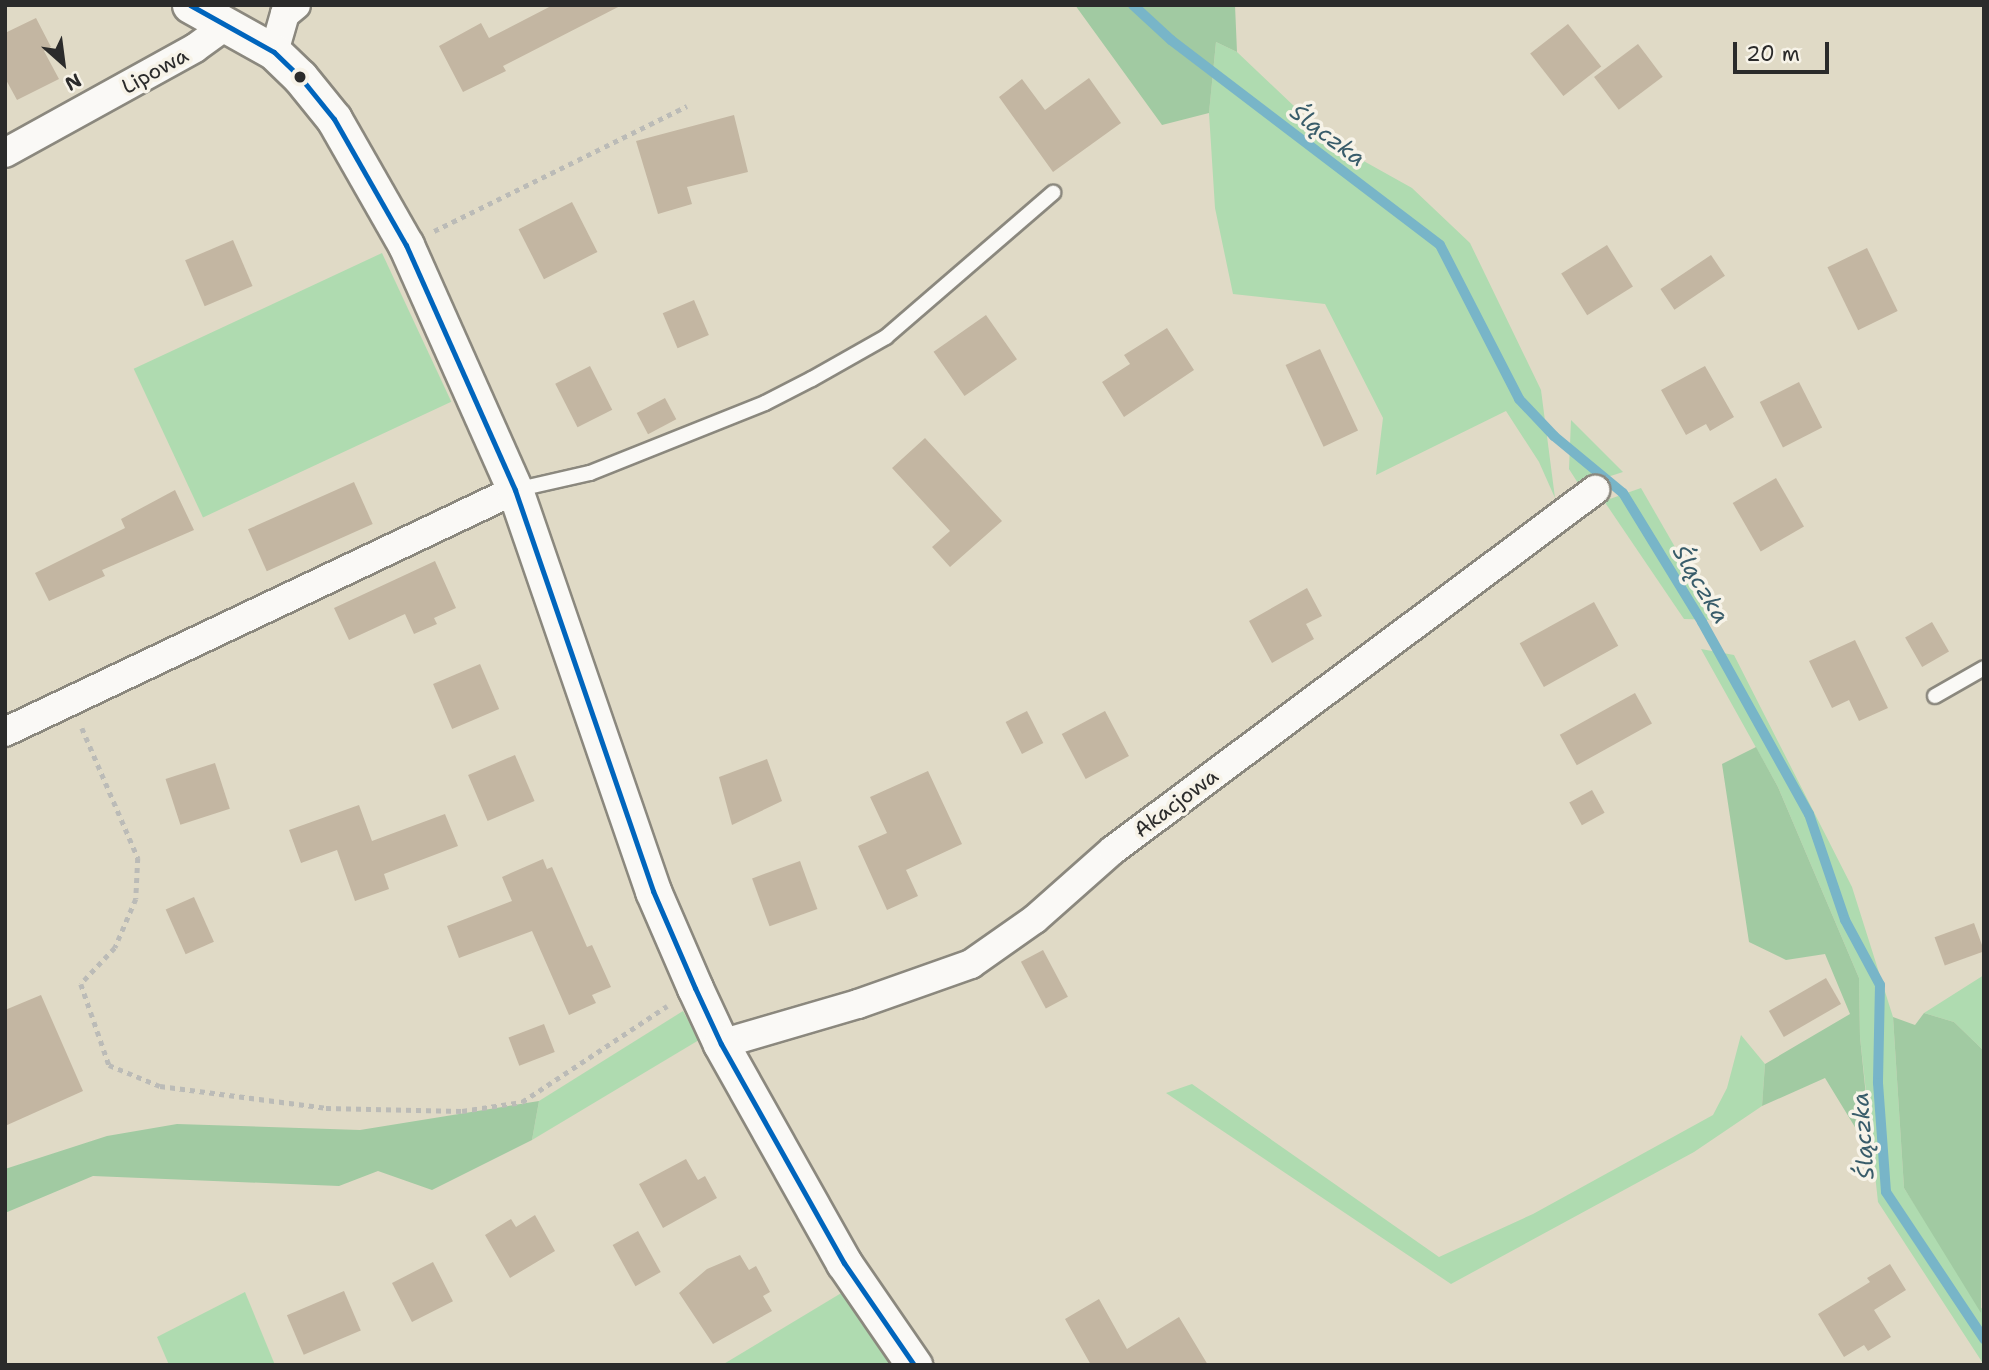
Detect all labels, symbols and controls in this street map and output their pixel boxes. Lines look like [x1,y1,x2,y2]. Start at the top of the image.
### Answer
north arrow [28,28,98,98]
scale bar [1737,28,1833,72]
text: 20 m [1746,40,1800,68]
street label: Lipowa [117,42,193,100]
text: N [61,67,86,97]
unlabelled marker [293,70,307,84]
water label: Ślączka [1285,98,1371,172]
water label: Ślączka [1667,540,1735,628]
street label: Akacjowa [1129,763,1223,843]
water label: Ślączka [1846,1092,1880,1180]

